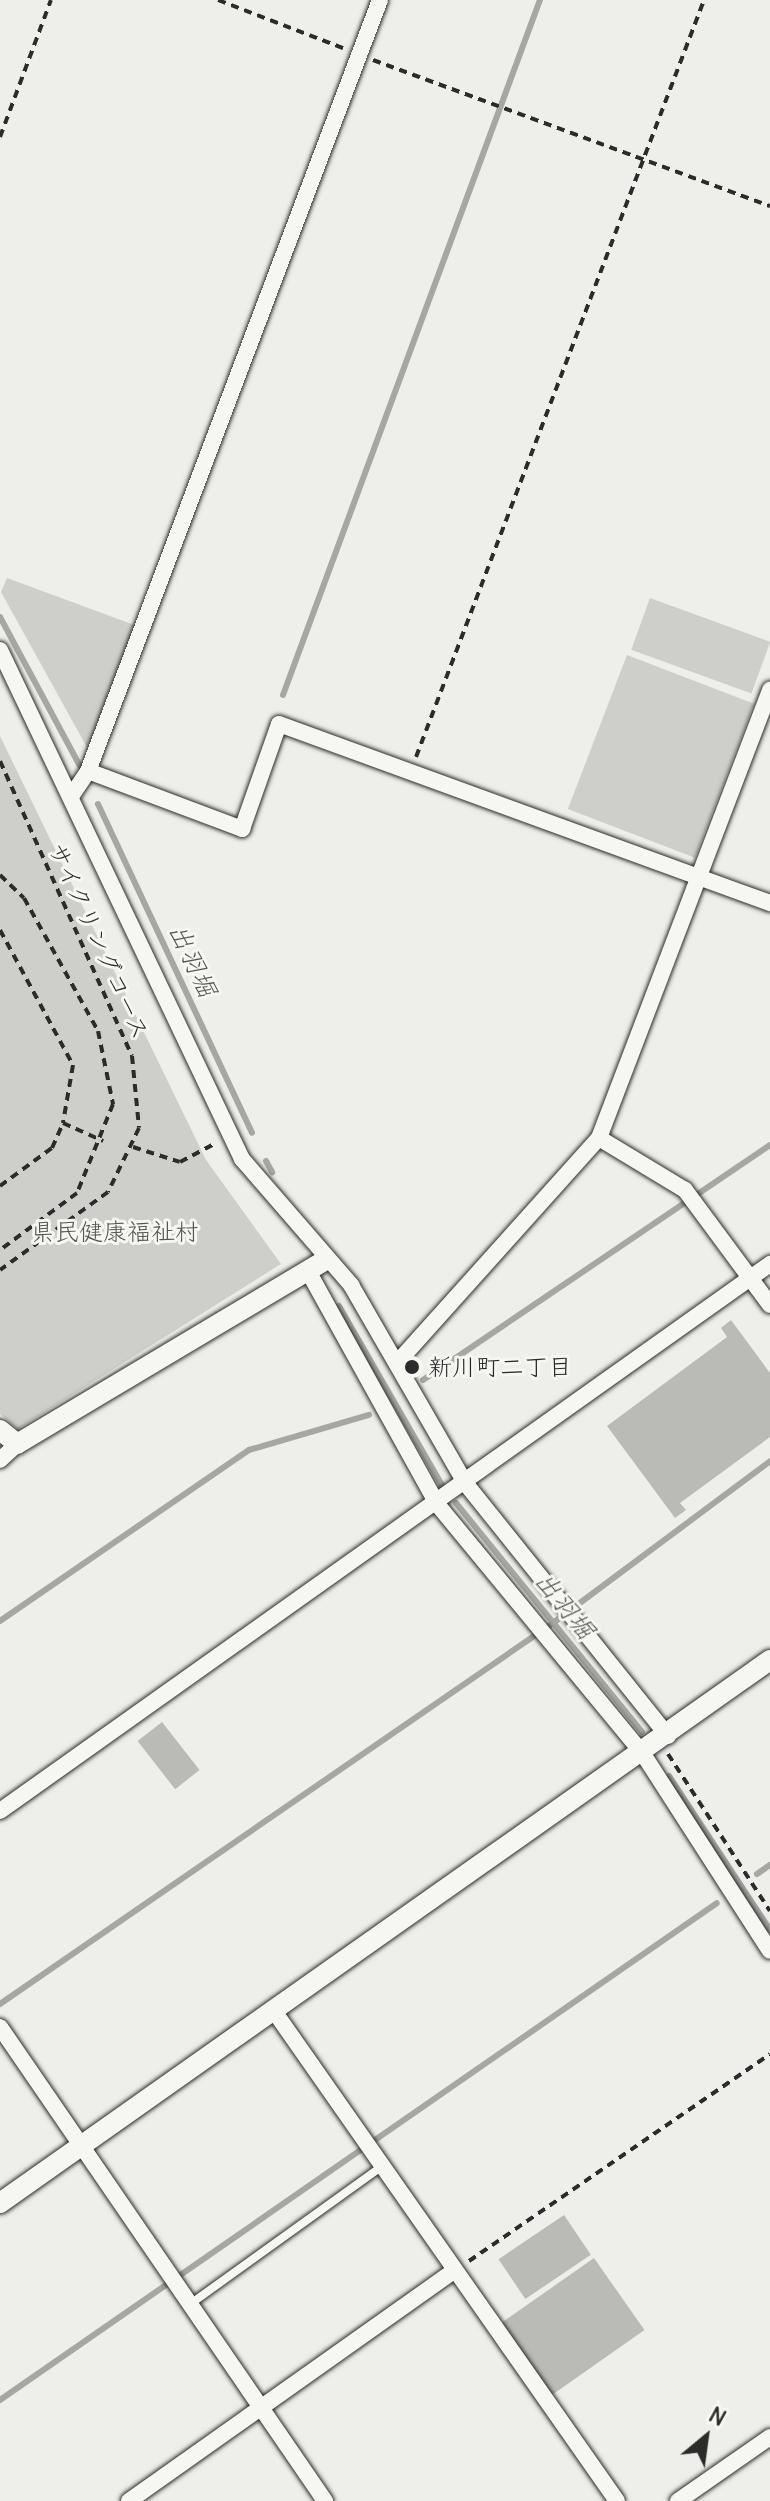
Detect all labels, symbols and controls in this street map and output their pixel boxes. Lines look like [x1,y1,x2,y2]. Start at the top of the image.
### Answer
street label: サイクリングコース [42,836,156,1046]
water label: 出羽堀 [162,918,224,1002]
park label: 県民健康福祉村 [31,1218,199,1246]
place label: 新川町二丁目 [428,1353,572,1381]
marker: 新川町二丁目 [403,1358,421,1376]
water label: 出羽堀 [528,1565,602,1645]
north arrow [666,2397,746,2477]
text: N [704,2400,731,2432]

